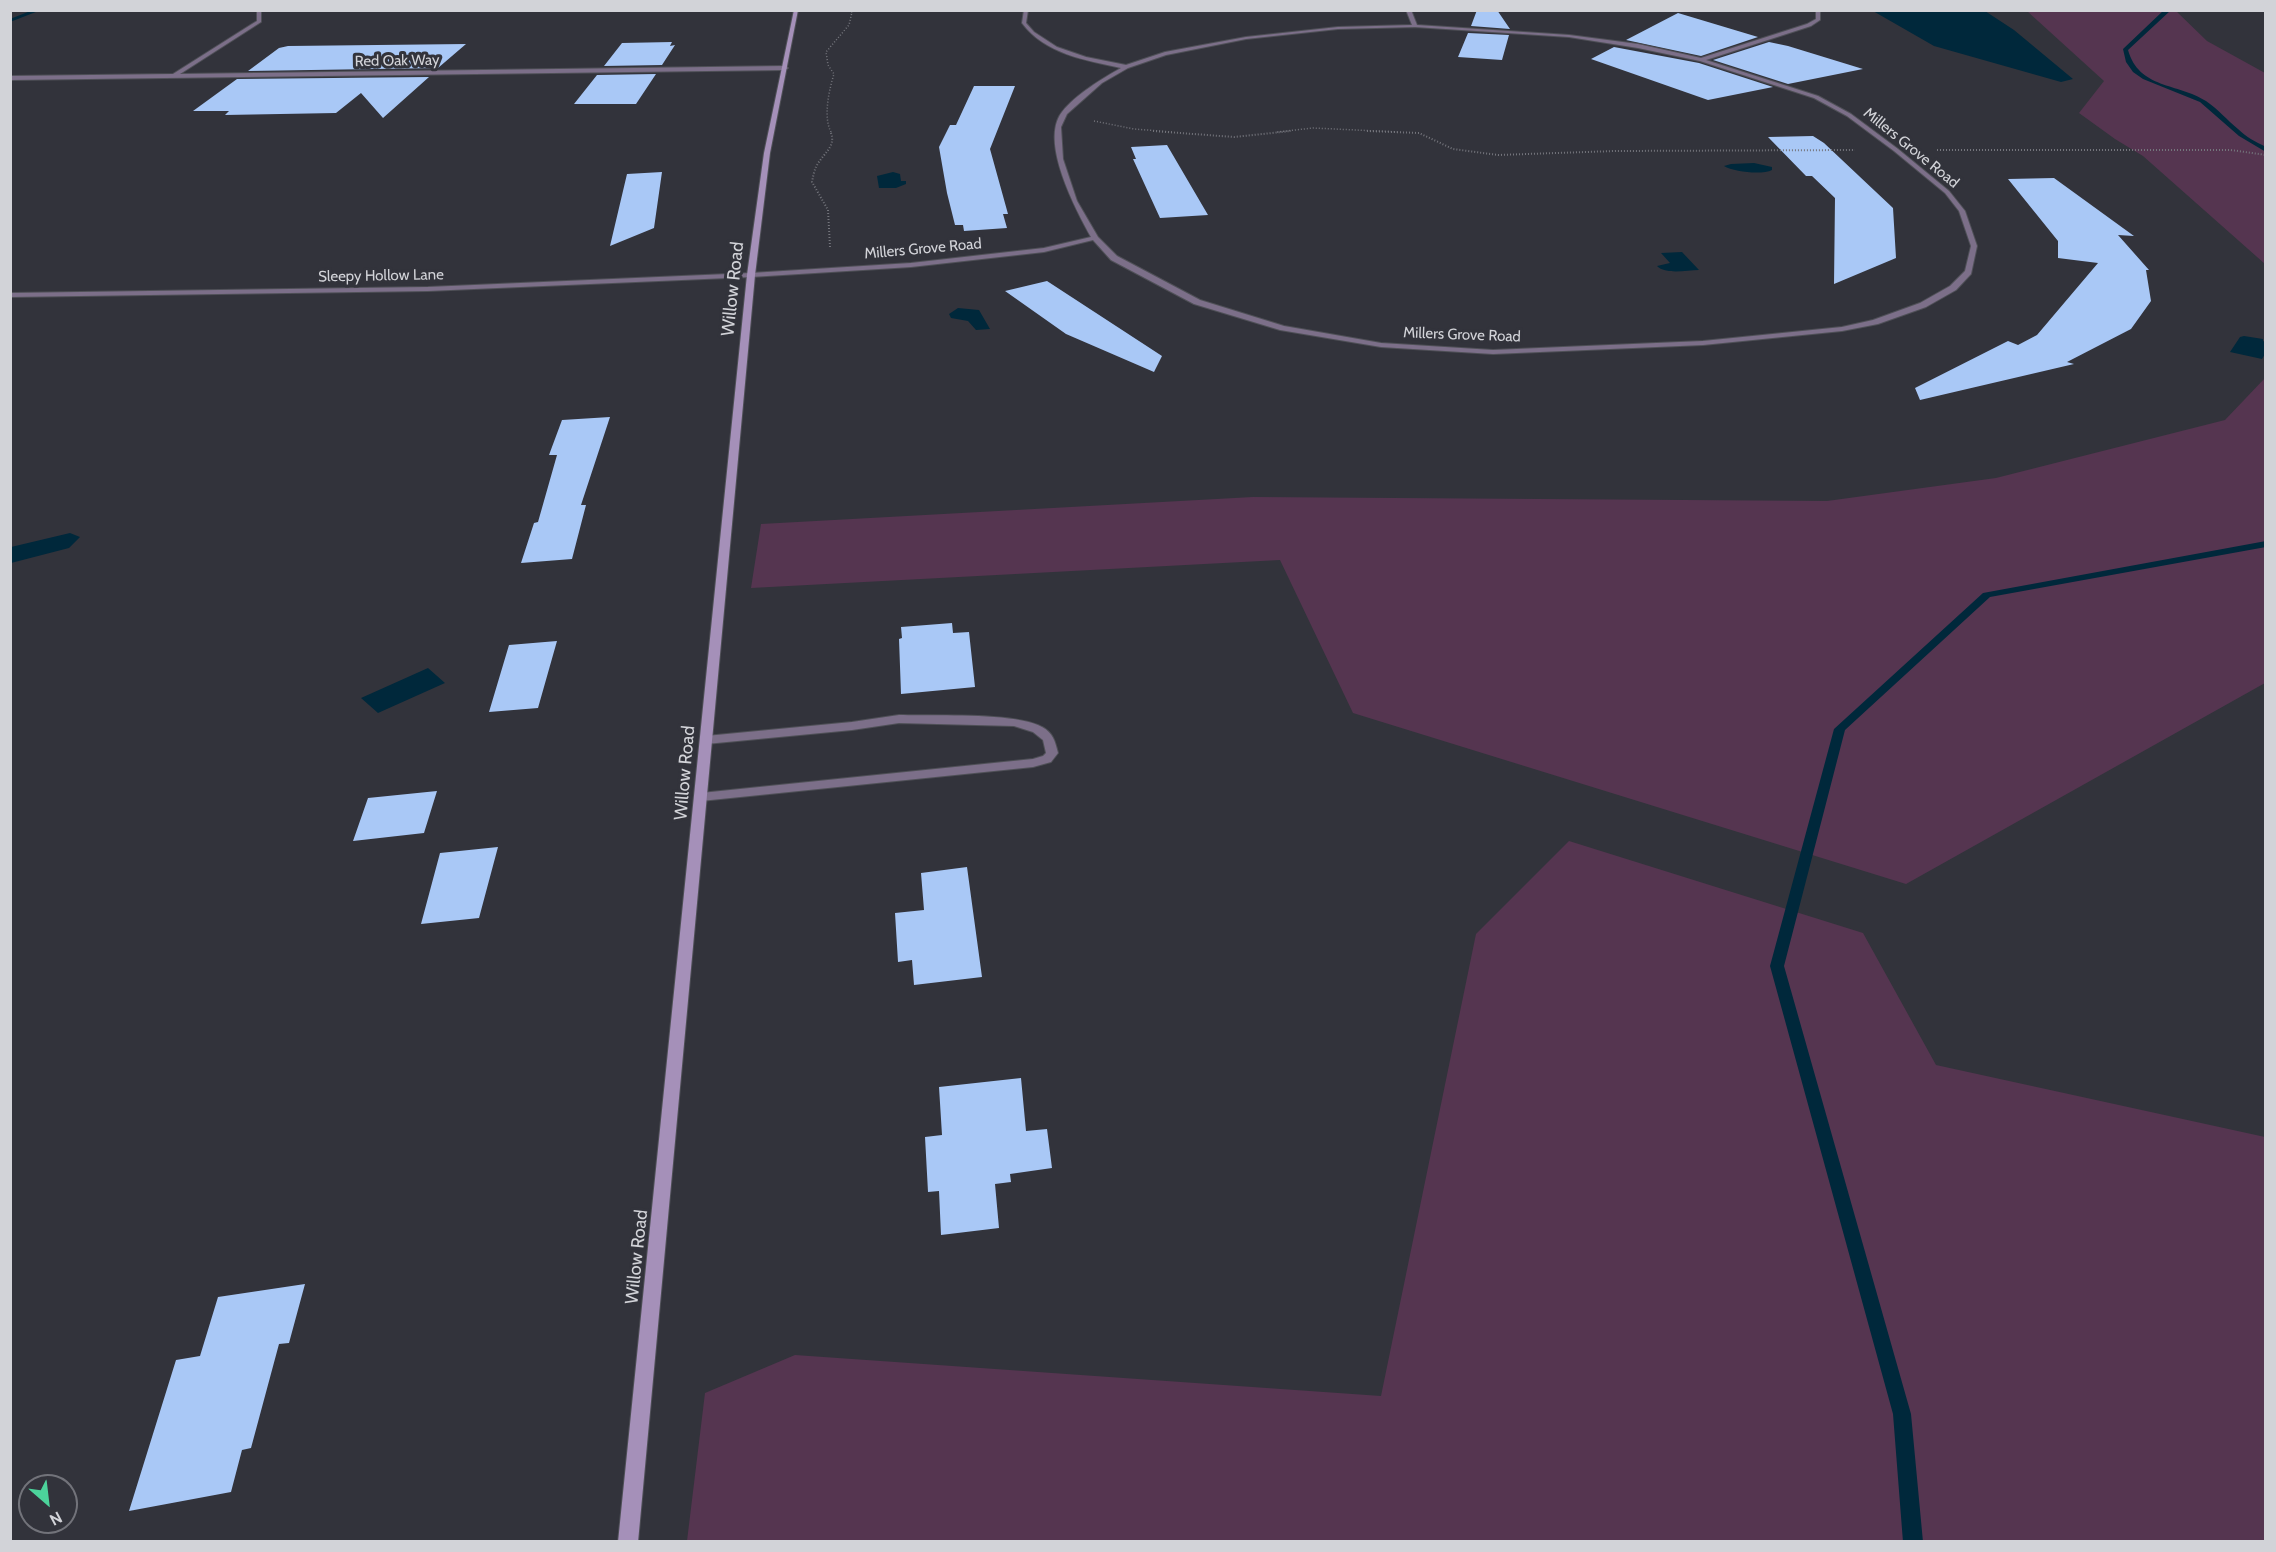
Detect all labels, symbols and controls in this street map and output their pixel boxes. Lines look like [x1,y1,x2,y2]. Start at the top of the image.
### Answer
street label: Red Oak Way [354,51,440,71]
street label: Millers Grove Road [1860,104,1962,192]
street label: Millers Grove Road [864,235,982,263]
street label: Willow Road [717,241,749,337]
street label: Sleepy Hollow Lane [318,266,444,286]
street label: Millers Grove Road [1403,324,1521,346]
street label: Willow Road [670,725,700,821]
street label: Willow Road [621,1209,653,1305]
north arrow [18,1474,78,1534]
text: N [46,1508,65,1530]

